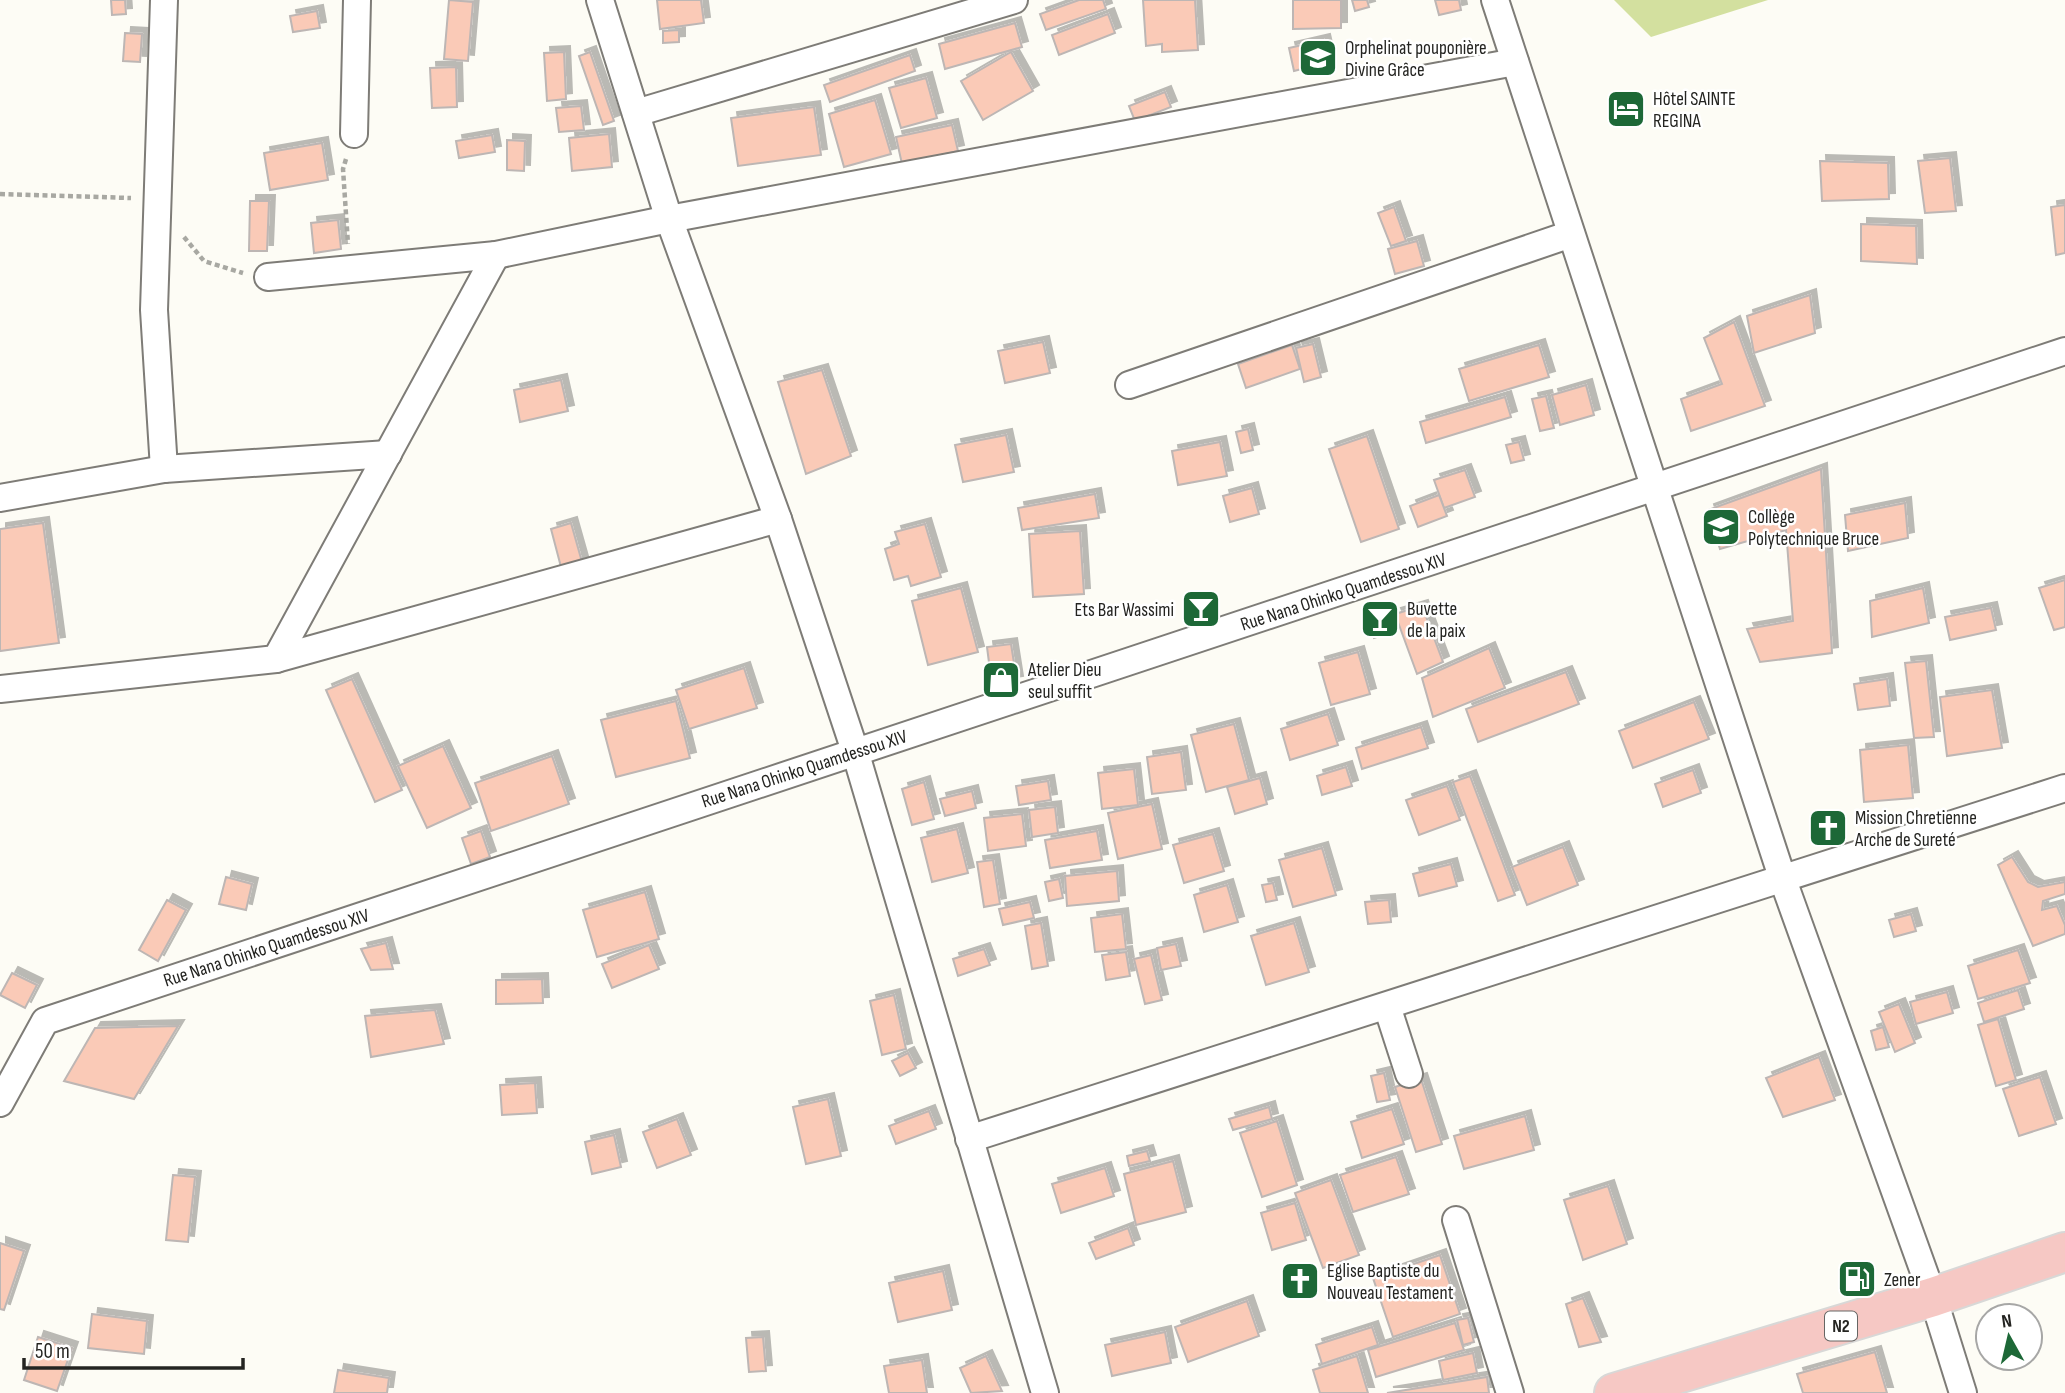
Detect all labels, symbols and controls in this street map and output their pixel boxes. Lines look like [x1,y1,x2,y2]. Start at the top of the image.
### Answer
school or university icon: Orphelinat pouponière Divine Grâce [1297,37,1339,79]
place label: Orphelinat pouponière Divine Grâce [1345,37,1487,82]
hotel icon: Hôtel SAINTE REGINA [1605,88,1647,130]
place label: Hôtel SAINTE REGINA [1653,88,1736,133]
school or university icon: Collège Polytechnique Bruce [1700,506,1742,548]
place label: Collège Polytechnique Bruce [1748,506,1879,551]
street label: Rue Nana Ohinko Quamdessou XIV [1238,548,1450,637]
bar icon: Ets Bar Wassimi [1180,588,1222,630]
bar icon: Buvette de la paix [1359,598,1401,640]
place label: Buvette de la paix [1407,598,1465,643]
place label: Ets Bar Wassimi [1074,599,1174,622]
shop icon: Atelier Dieu seul suffit [980,659,1022,701]
place label: Atelier Dieu seul suffit [1027,659,1102,704]
street label: Rue Nana Ohinko Quamdessou XIV [699,725,911,814]
church icon: Mission Chretienne Arche de Sureté [1807,807,1849,849]
place label: Mission Chretienne Arche de Sureté [1854,807,1977,852]
street label: Rue Nana Ohinko Quamdessou XIV [161,904,373,993]
fuel station icon: Zener [1836,1258,1878,1300]
church icon: Eglise Baptiste du Nouveau Testament [1279,1260,1321,1302]
place label: Eglise Baptiste du Nouveau Testament [1327,1260,1454,1305]
place label: Zener [1884,1269,1921,1292]
north arrow [1974,1302,2044,1372]
text: N [2000,1310,2013,1334]
road number: N2 [1825,1311,1857,1340]
scale bar [24,1326,243,1370]
text: 50 m [35,1339,70,1364]

